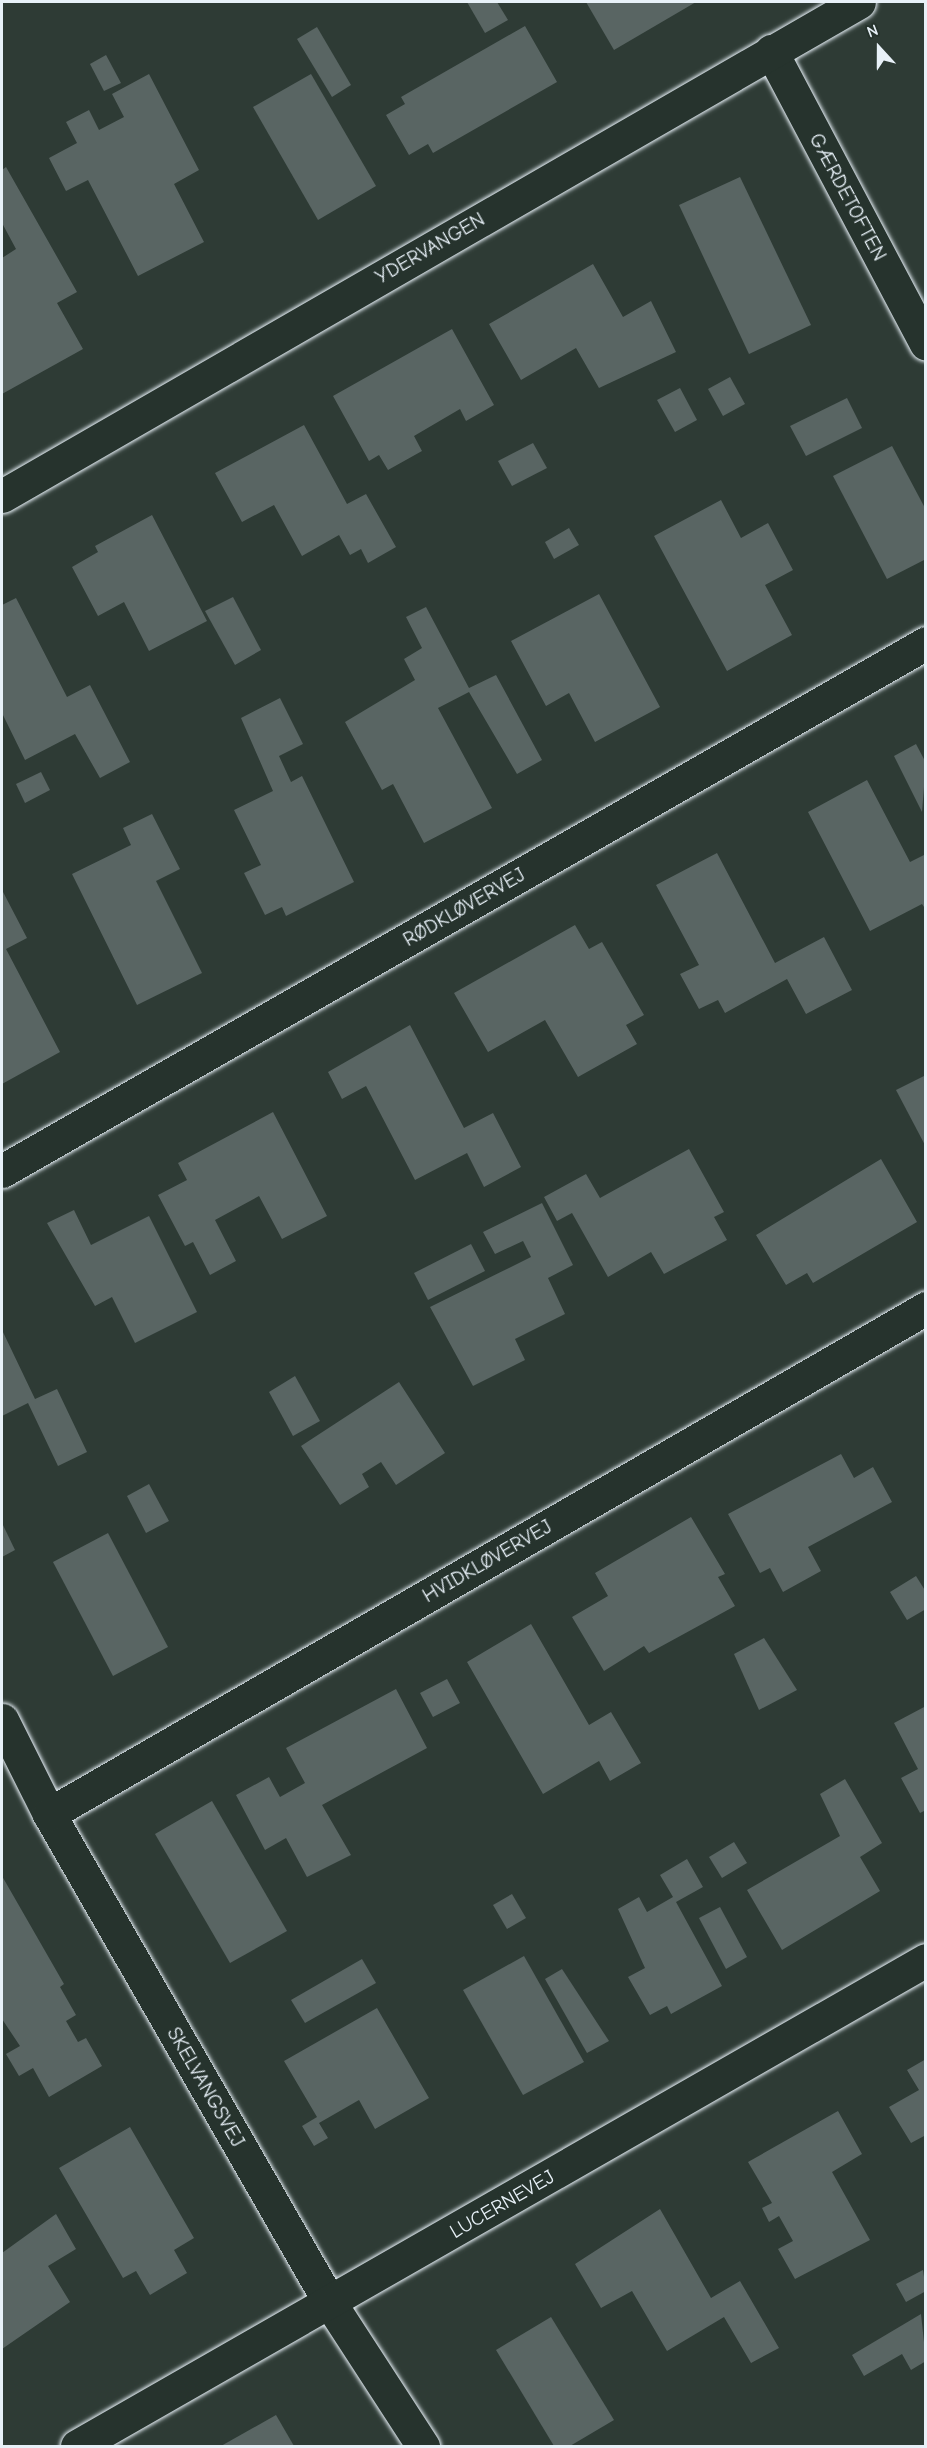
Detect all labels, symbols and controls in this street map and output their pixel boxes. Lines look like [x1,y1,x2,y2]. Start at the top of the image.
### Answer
north arrow [849,18,909,78]
text: N [864,21,881,41]
street label: GÆRDETOFTEN [804,129,892,265]
street label: YDERVANGEN [371,207,489,289]
street label: RØDKLØVERVEJ [399,862,529,952]
street label: HVIDKLØVERVEJ [418,1514,556,1608]
street label: SKELVANGSVEJ [162,2023,250,2151]
street label: LUCERNEVEJ [446,2164,558,2244]

